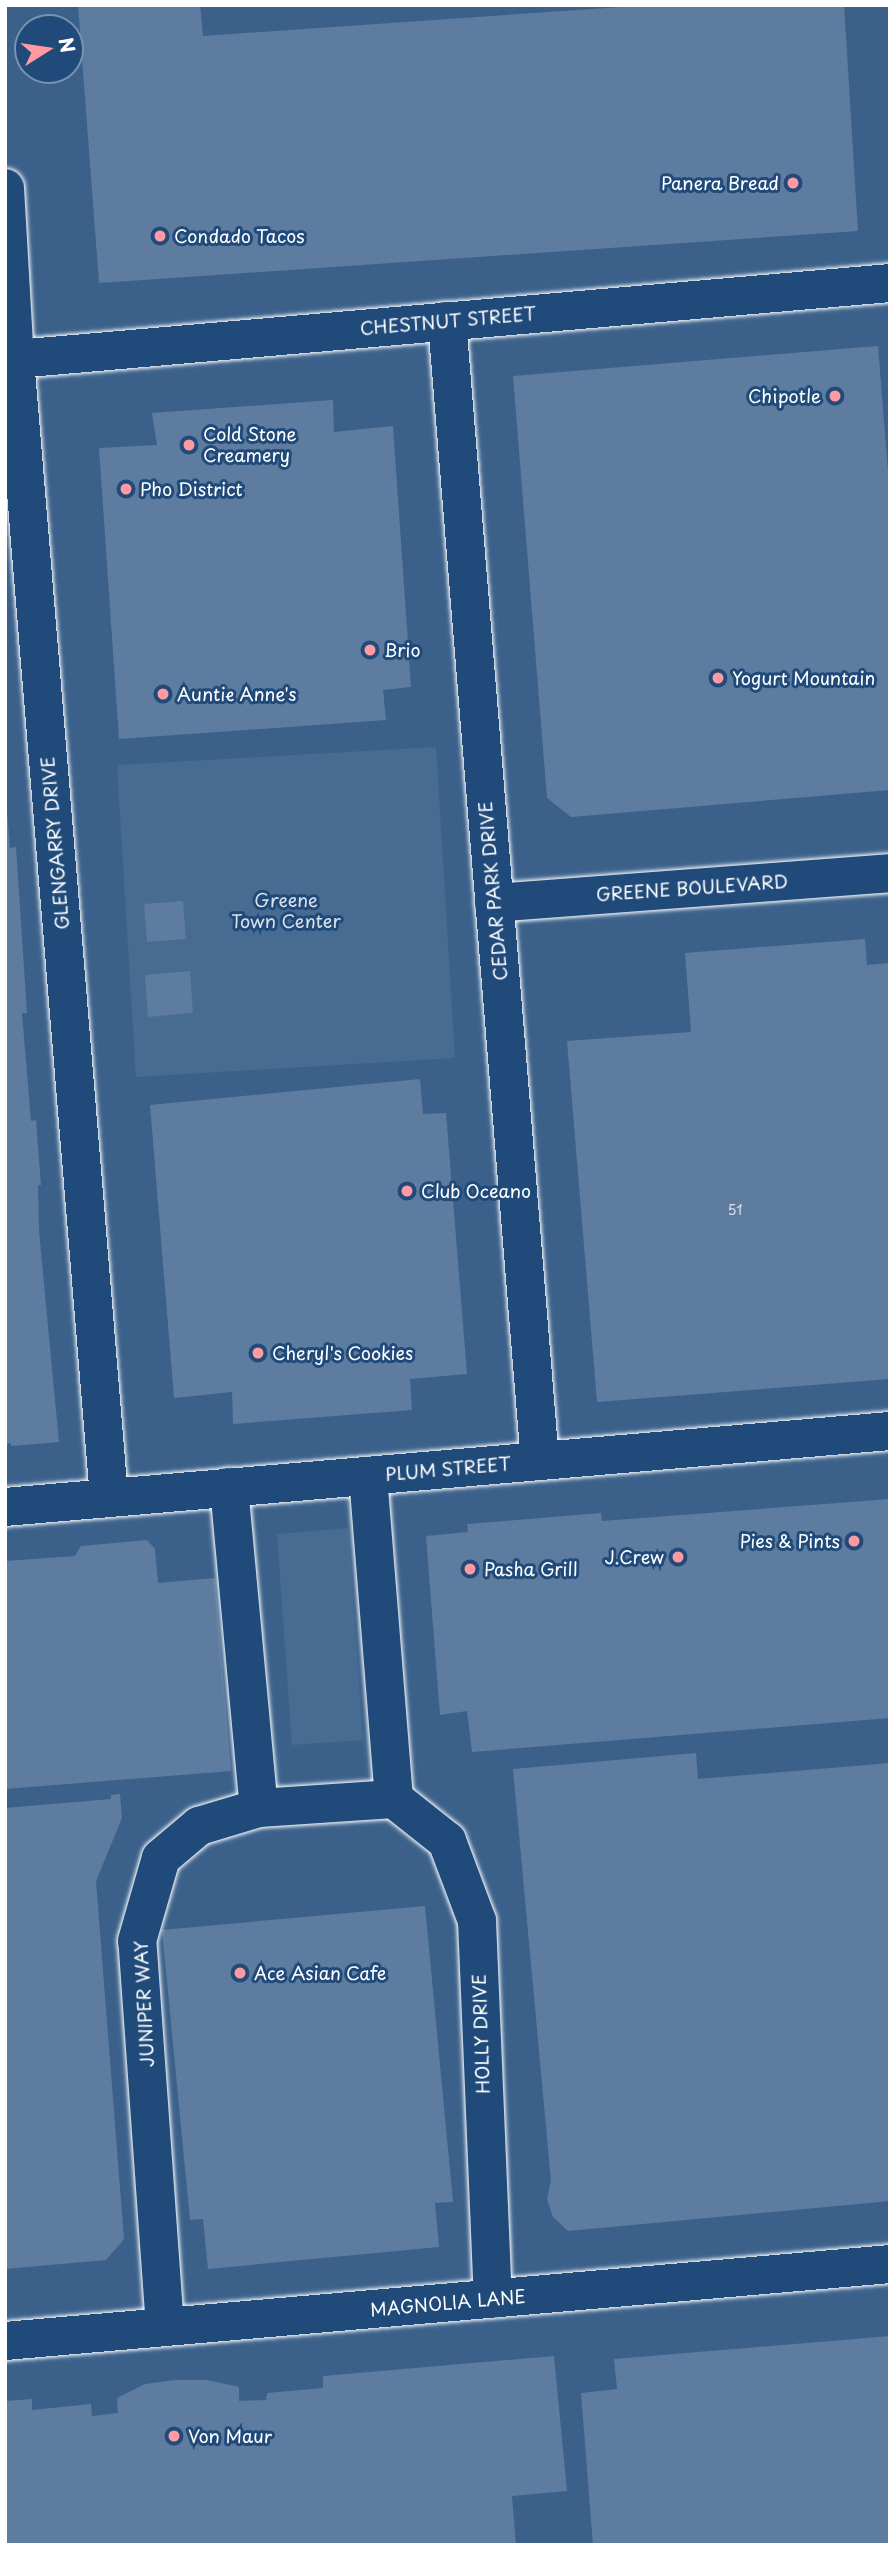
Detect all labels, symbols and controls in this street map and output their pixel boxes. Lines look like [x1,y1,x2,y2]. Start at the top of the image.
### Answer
north arrow [14,14,84,84]
text: N [52,35,83,55]
place label: Panera Bread [661,172,779,194]
marker: Panera Bread [785,175,801,191]
place label: Condado Tacos [174,225,305,247]
marker: Condado Tacos [152,228,168,244]
street label: CHESTNUT STREET [358,302,538,340]
place label: Chipotle [748,385,821,407]
marker: Chipotle [827,388,843,404]
place label: Cold Stone Creamery [203,424,297,466]
marker: Cold Stone Creamery [181,437,197,453]
place label: Pho District [140,478,242,500]
marker: Pho District [118,481,134,497]
place label: Brio [384,639,420,661]
marker: Brio [362,642,378,658]
place label: Yogurt Mountain [732,667,876,689]
marker: Yogurt Mountain [710,670,726,686]
place label: Auntie Anne's [177,683,298,705]
marker: Auntie Anne's [155,686,171,702]
street label: GLENGARRY DRIVE [37,755,73,931]
street label: CEDAR PARK DRIVE [474,800,512,982]
street label: GREENE BOULEVARD [595,870,789,906]
park label: Greene Town Center [232,890,340,932]
place label: Club Oceano [421,1180,531,1202]
marker: Club Oceano [399,1183,415,1199]
house number: 51 [728,1202,742,1218]
place label: Cheryl's Cookies [272,1342,413,1364]
marker: Cheryl's Cookies [250,1345,266,1361]
street label: PLUM STREET [383,1453,513,1485]
place label: Pies & Pints [739,1530,840,1552]
marker: Pies & Pints [846,1533,862,1549]
place label: J.Crew [604,1546,664,1568]
marker: J.Crew [670,1549,686,1565]
place label: Pasha Grill [484,1558,578,1580]
marker: Pasha Grill [462,1561,478,1577]
street label: JUNIPER WAY [130,1940,158,2068]
place label: Ace Asian Cafe [254,1962,388,1984]
marker: Ace Asian Cafe [232,1965,248,1981]
street label: HOLLY DRIVE [468,1973,494,2095]
street label: MAGNOLIA LANE [369,2285,527,2321]
place label: Von Maur [188,2425,272,2447]
marker: Von Maur [166,2428,182,2444]

